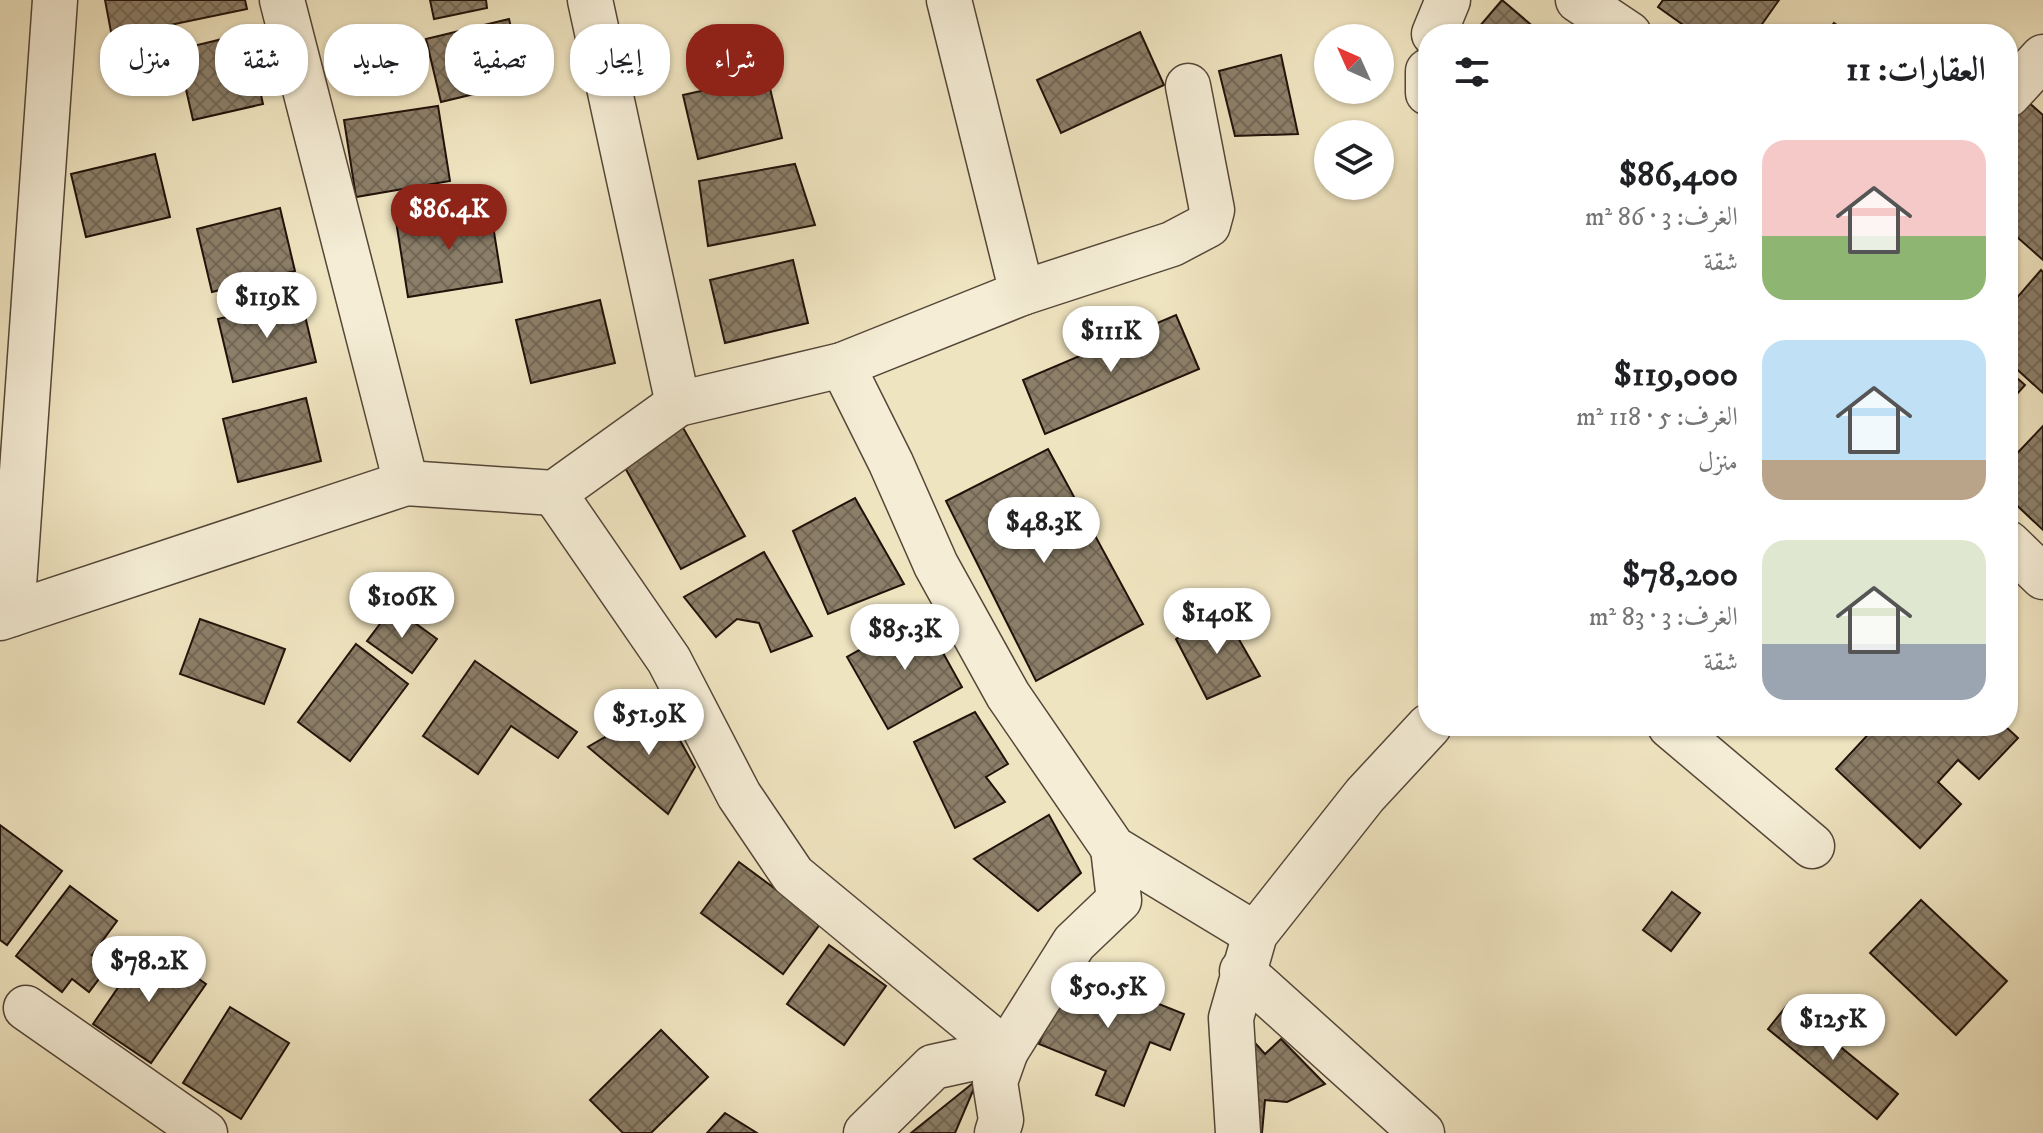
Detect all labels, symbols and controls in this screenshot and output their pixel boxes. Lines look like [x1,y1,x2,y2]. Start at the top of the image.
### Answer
chip: منزل [100,24,199,96]
chip: شقة [215,24,308,96]
chip: جديد [324,24,429,96]
chip: تصفية [445,24,554,96]
chip: إيجار [570,24,670,96]
chip: شراء [686,24,784,96]
north arrow [1314,24,1394,104]
map controls [1314,24,1394,200]
text: العقارات: 11 [1846,49,1986,91]
icon: filters [1450,50,1494,94]
button: layers [1314,120,1394,200]
text: $86,400 [1619,154,1738,196]
icon: home [1826,172,1922,268]
pin: $86.4K [384,184,514,252]
text: $86.4K [409,193,489,226]
text: الغرف: 3 · 86 m² [1585,201,1738,234]
text: شقة [1704,246,1738,279]
pin: $119K [211,272,323,340]
text: $119K [235,281,299,314]
pin: $111K [1055,306,1167,374]
text: $111K [1080,315,1142,348]
text: $119,000 [1614,354,1738,396]
icon: home [1826,372,1922,468]
text: الغرف: 5 · 118 m² [1576,401,1738,434]
text: منزل [1698,446,1738,479]
pin: $48.3K [979,497,1109,565]
text: $48.3K [1006,506,1082,539]
text: $78,200 [1622,554,1738,596]
pin: $106K [346,572,458,640]
icon: home [1826,572,1922,668]
text: $106K [367,581,437,614]
pin: $140K [1161,588,1273,656]
text: $140K [1182,597,1252,630]
text: الغرف: 3 · 83 m² [1589,601,1738,634]
pin: $85.3K [840,604,970,672]
text: $85.3K [868,613,942,646]
text: شقة [1704,646,1738,679]
pin: $51.9K [584,689,714,757]
text: $51.9K [612,698,686,731]
pin: $78.2K [84,936,214,1004]
text: $78.2K [110,945,188,978]
pin: $50.5K [1043,962,1173,1030]
text: $50.5K [1069,971,1147,1004]
pin: $125K [1777,994,1889,1062]
text: $125K [1799,1003,1867,1036]

